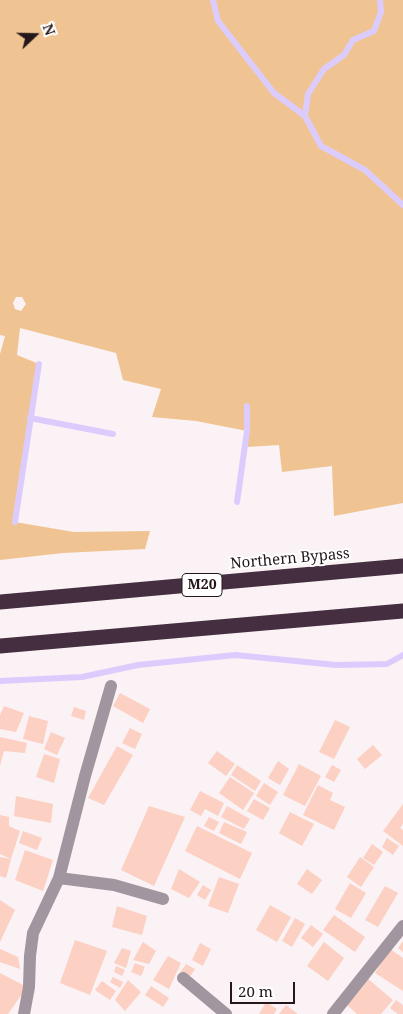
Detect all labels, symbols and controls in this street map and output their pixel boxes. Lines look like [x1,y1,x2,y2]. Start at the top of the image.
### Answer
north arrow [10,10,60,60]
text: N [39,21,60,38]
street label: Northern Bypass [230,545,350,573]
road number: M20 [182,574,222,596]
scale bar [233,972,298,1004]
text: 20 m [238,981,273,1001]

